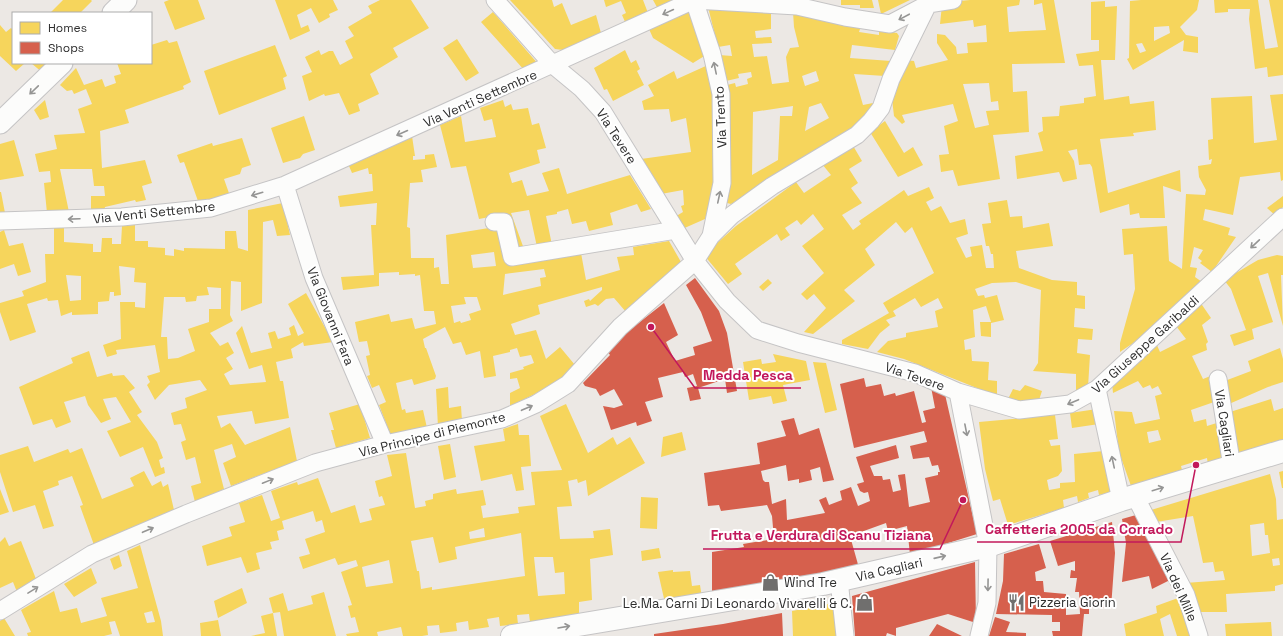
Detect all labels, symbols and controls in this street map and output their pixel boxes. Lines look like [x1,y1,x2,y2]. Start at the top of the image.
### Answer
one-way arrow [662,9,674,16]
legend [12,12,152,64]
one-way arrow [898,14,910,21]
text: Homes [48,20,87,36]
text: Shops [48,40,84,56]
one-way arrow [711,62,719,75]
street label: Via Venti Settembre [421,66,540,131]
one-way arrow [29,85,39,95]
street label: Via Trento [710,85,731,149]
street label: Via Tevere [592,106,641,167]
one-way arrow [397,130,409,137]
one-way arrow [251,191,264,198]
one-way arrow [715,191,723,204]
street label: Via Venti Settembre [92,198,216,227]
one-way arrow [68,215,81,223]
one-way arrow [1250,239,1260,248]
street label: Via Giovanni Fara [303,264,358,368]
street label: Via Giuseppe Garibaldi [1088,292,1203,397]
street label: Via Tevere [883,358,947,395]
callout: Medda Pesca [695,362,801,388]
text: Medda Pesca [703,366,793,384]
street label: Via Cagliari [1211,388,1238,458]
one-way arrow [1067,398,1079,406]
one-way arrow [521,403,533,411]
street label: Via Principe di Piemonte [357,408,507,461]
one-way arrow [962,423,970,436]
one-way arrow [1108,456,1116,469]
one-way arrow [262,477,274,485]
one-way arrow [1151,485,1164,492]
callout: Caffetteria 2005 da Corrado [977,516,1181,542]
text: Caffetteria 2005 da Corrado [985,520,1173,538]
callout: Frutta e Verdura di Scanu Tiziana [703,523,940,549]
one-way arrow [141,526,153,533]
text: Frutta e Verdura di Scanu Tiziana [711,526,931,544]
street label: Via dei Mille [1156,550,1201,624]
one-way arrow [933,553,946,561]
street label: Via Cagliari [854,554,924,585]
shop icon: Wind Tre [761,572,781,592]
place label: Wind Tre [784,574,837,591]
one-way arrow [984,578,991,591]
one-way arrow [27,586,39,594]
restaurant icon: Pizzeria Giorin [1006,592,1026,612]
shop icon: Le.Ma. Carni Di Leonardo Vivarelli & C. [855,593,875,613]
place label: Pizzeria Giorin [1029,594,1116,611]
place label: Le.Ma. Carni Di Leonardo Vivarelli & C. [623,595,852,612]
one-way arrow [557,623,570,631]

